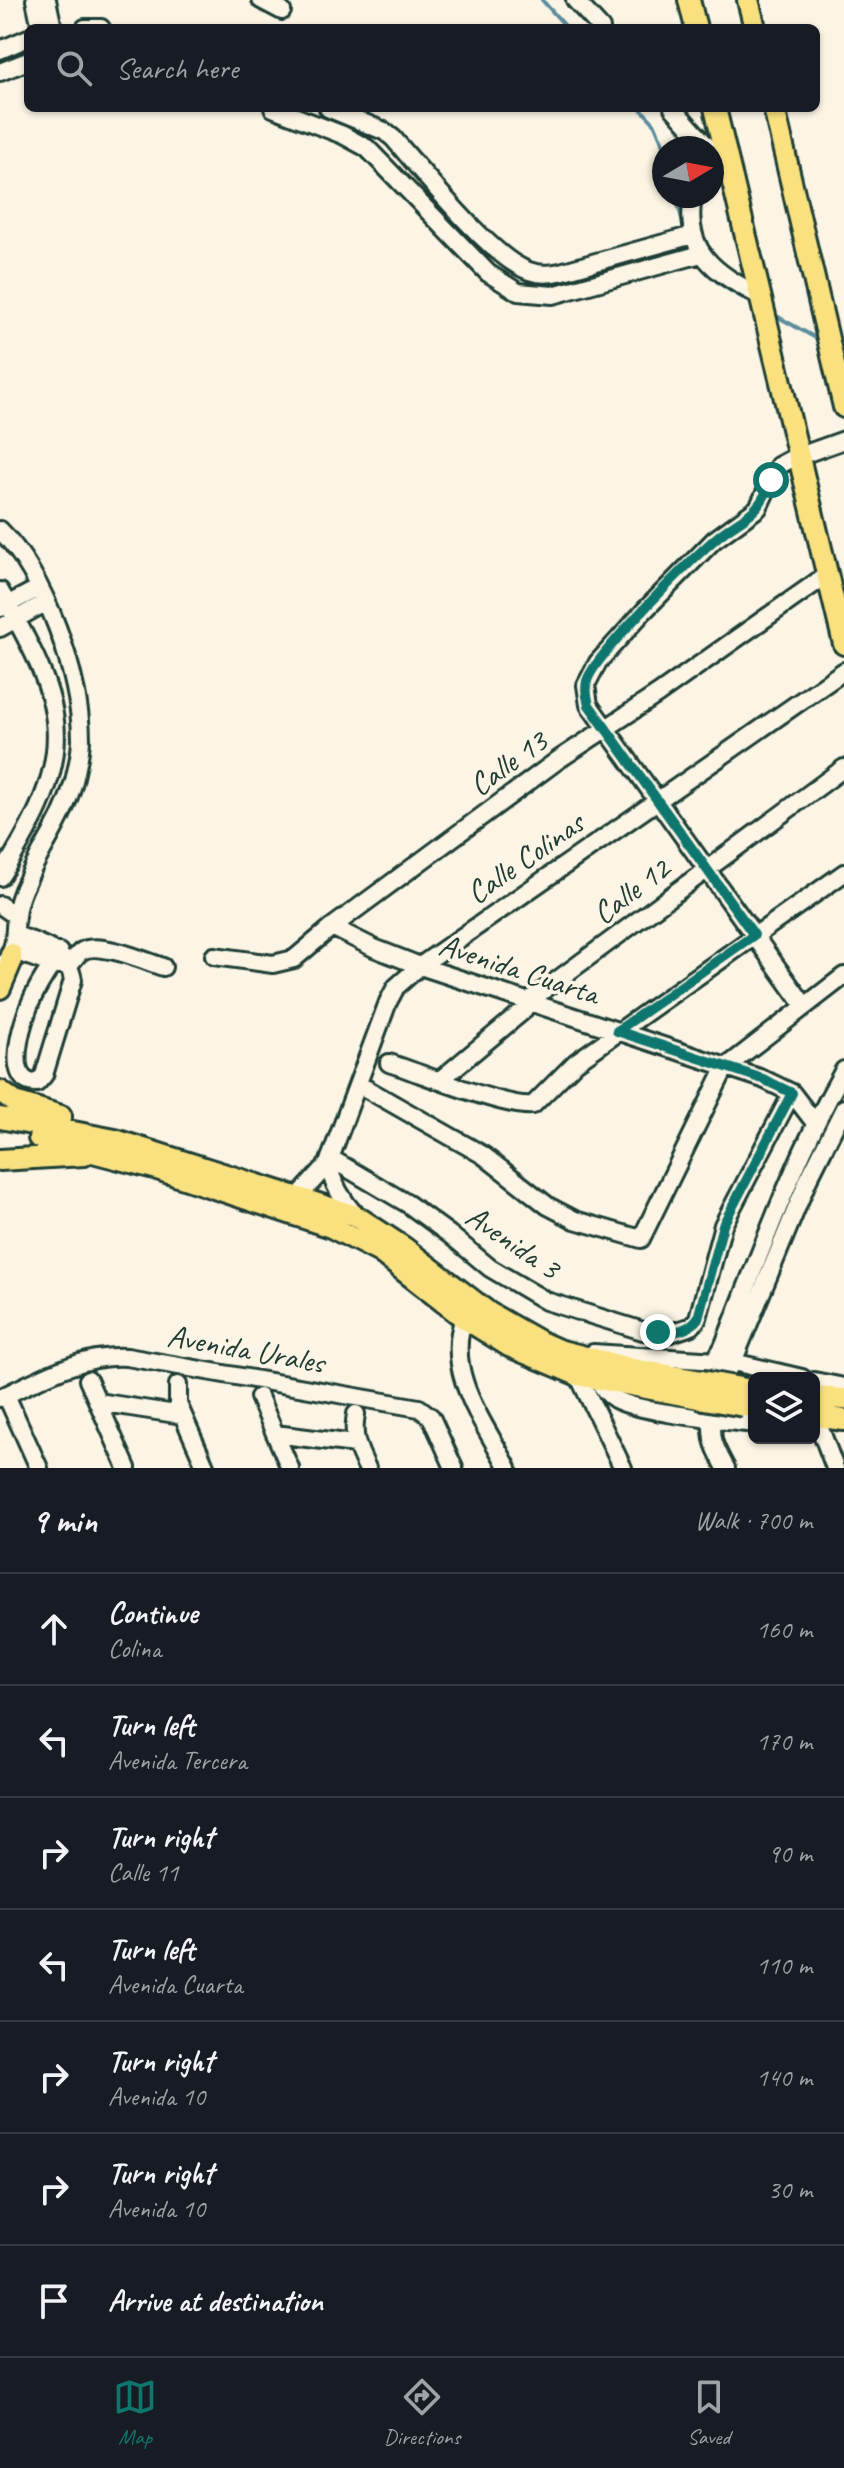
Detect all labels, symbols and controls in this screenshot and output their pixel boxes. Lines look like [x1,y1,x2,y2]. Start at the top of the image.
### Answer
search box [24,24,820,112]
icon: search [52,46,96,90]
text: Search here [116,49,238,87]
north arrow [652,136,724,208]
route start [753,462,789,498]
street label: Calle 13 [461,719,557,805]
street label: Calle Colinas [458,801,593,913]
street label: Calle 12 [584,847,680,934]
street label: Avenida Cuarta [434,924,607,1015]
street label: Avenida 3 [458,1196,570,1290]
route end [640,1314,676,1350]
street label: Avenida Urales [164,1315,331,1383]
map controls [748,1372,820,1444]
button: layers [748,1372,820,1444]
text: 9 min [32,1499,97,1542]
text: Walk · 700 m [695,1504,812,1537]
text: Continue [108,1594,198,1632]
icon: ahead [32,1607,76,1651]
text: 160 m [756,1613,812,1646]
text: Colina [108,1632,161,1665]
text: Turn left [108,1706,195,1744]
icon: left [32,1719,76,1763]
text: 170 m [756,1725,812,1758]
text: Avenida Tercera [108,1744,247,1777]
text: Turn right [108,1818,213,1856]
icon: right [32,1831,76,1875]
text: 90 m [768,1837,812,1870]
text: Calle 11 [108,1856,179,1889]
text: Turn left [108,1930,195,1968]
icon: left [32,1943,76,1987]
text: 110 m [756,1949,812,1982]
text: Avenida Cuarta [108,1968,242,2001]
text: Turn right [108,2042,213,2080]
icon: right [32,2055,76,2099]
text: 140 m [756,2061,812,2094]
text: Avenida 10 [108,2080,205,2113]
text: Turn right [108,2154,213,2192]
icon: right [32,2167,76,2211]
text: 30 m [768,2173,812,2206]
text: Avenida 10 [108,2192,205,2225]
icon: arrive [32,2279,76,2323]
text: Arrive at destination [108,2282,323,2320]
tab: Map [113,2375,157,2451]
tab: Directions [384,2375,460,2451]
tab: Saved [687,2375,731,2451]

